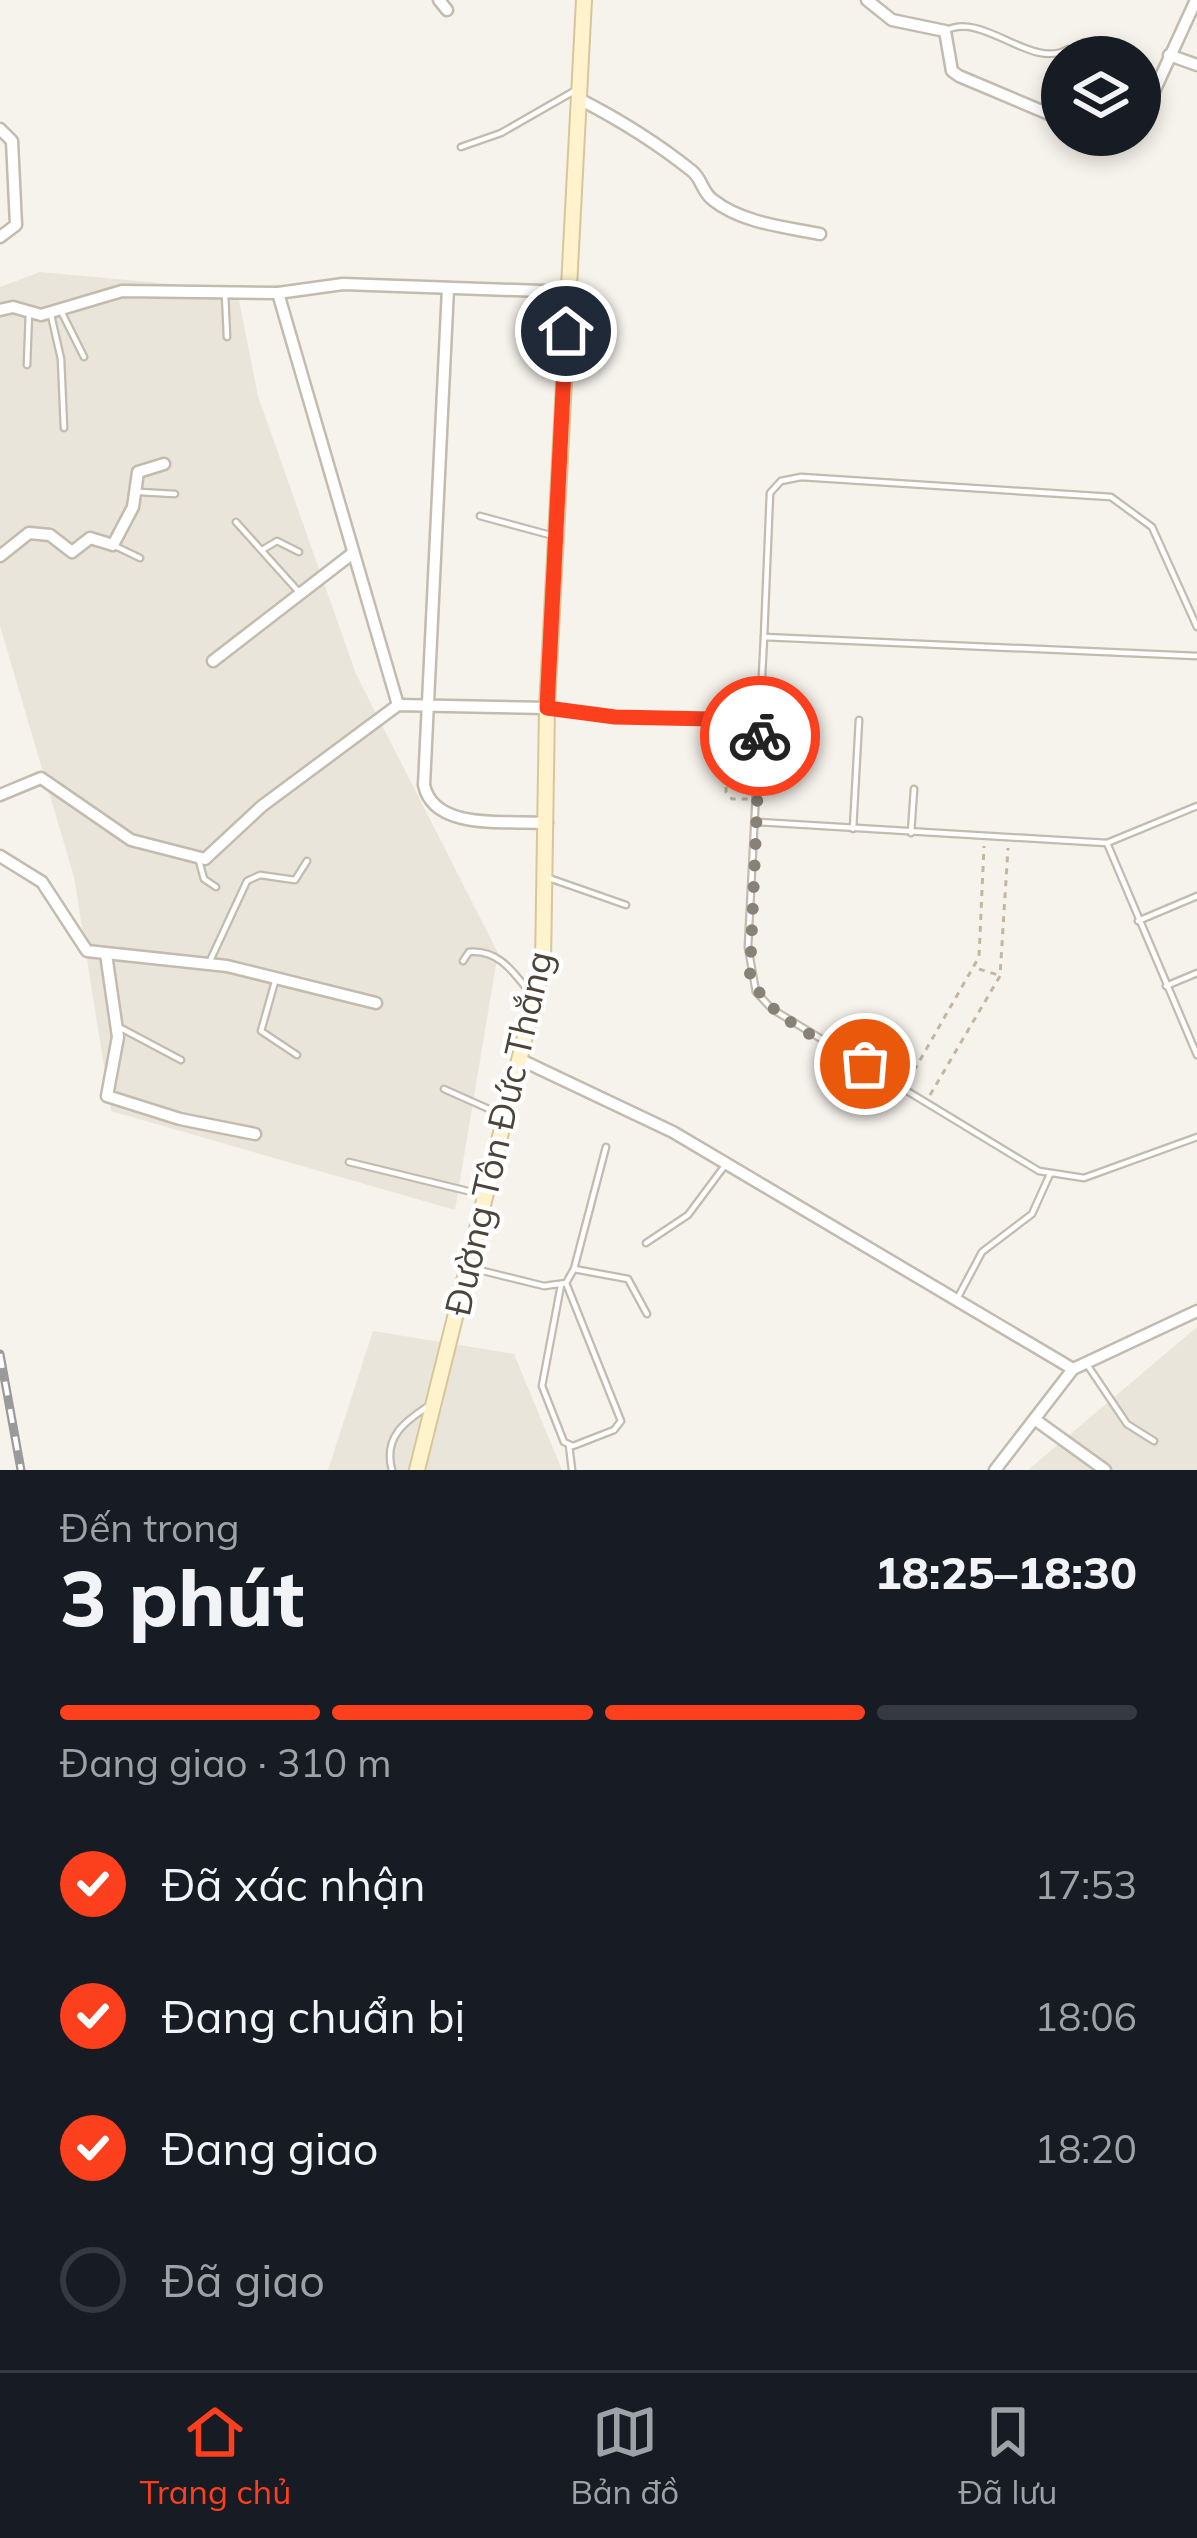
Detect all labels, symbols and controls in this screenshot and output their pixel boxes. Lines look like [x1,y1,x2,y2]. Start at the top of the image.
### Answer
map controls [1041,36,1161,156]
button: layers [1041,36,1161,156]
pin [515,280,617,382]
icon: home [533,298,599,364]
courier [700,676,820,796]
icon: bike [727,703,793,769]
street label: Đường Tôn Đức Thắng [434,946,562,1320]
pin [814,1013,916,1115]
icon: bag [832,1031,898,1097]
text: Đến trong [60,1503,240,1552]
text: 18:25–18:30 [875,1544,1137,1600]
text: 3 phút [60,1548,304,1646]
text: Đang giao · 310 m [60,1738,392,1787]
icon: check [60,1851,126,1917]
text: Đã xác nhận [162,1856,426,1912]
text: 17:53 [1035,1860,1137,1909]
icon: check [60,1983,126,2049]
text: Đang chuẩn bị [162,1988,465,2044]
text: 18:06 [1035,1992,1137,2041]
icon: check [60,2115,126,2181]
text: Đang giao [162,2120,378,2176]
text: 18:20 [1035,2124,1137,2173]
text: Đã giao [162,2252,325,2308]
tab: Trang chủ [140,2399,291,2512]
tab: Bản đồ [570,2399,679,2512]
tab: Đã lưu [958,2399,1057,2512]

